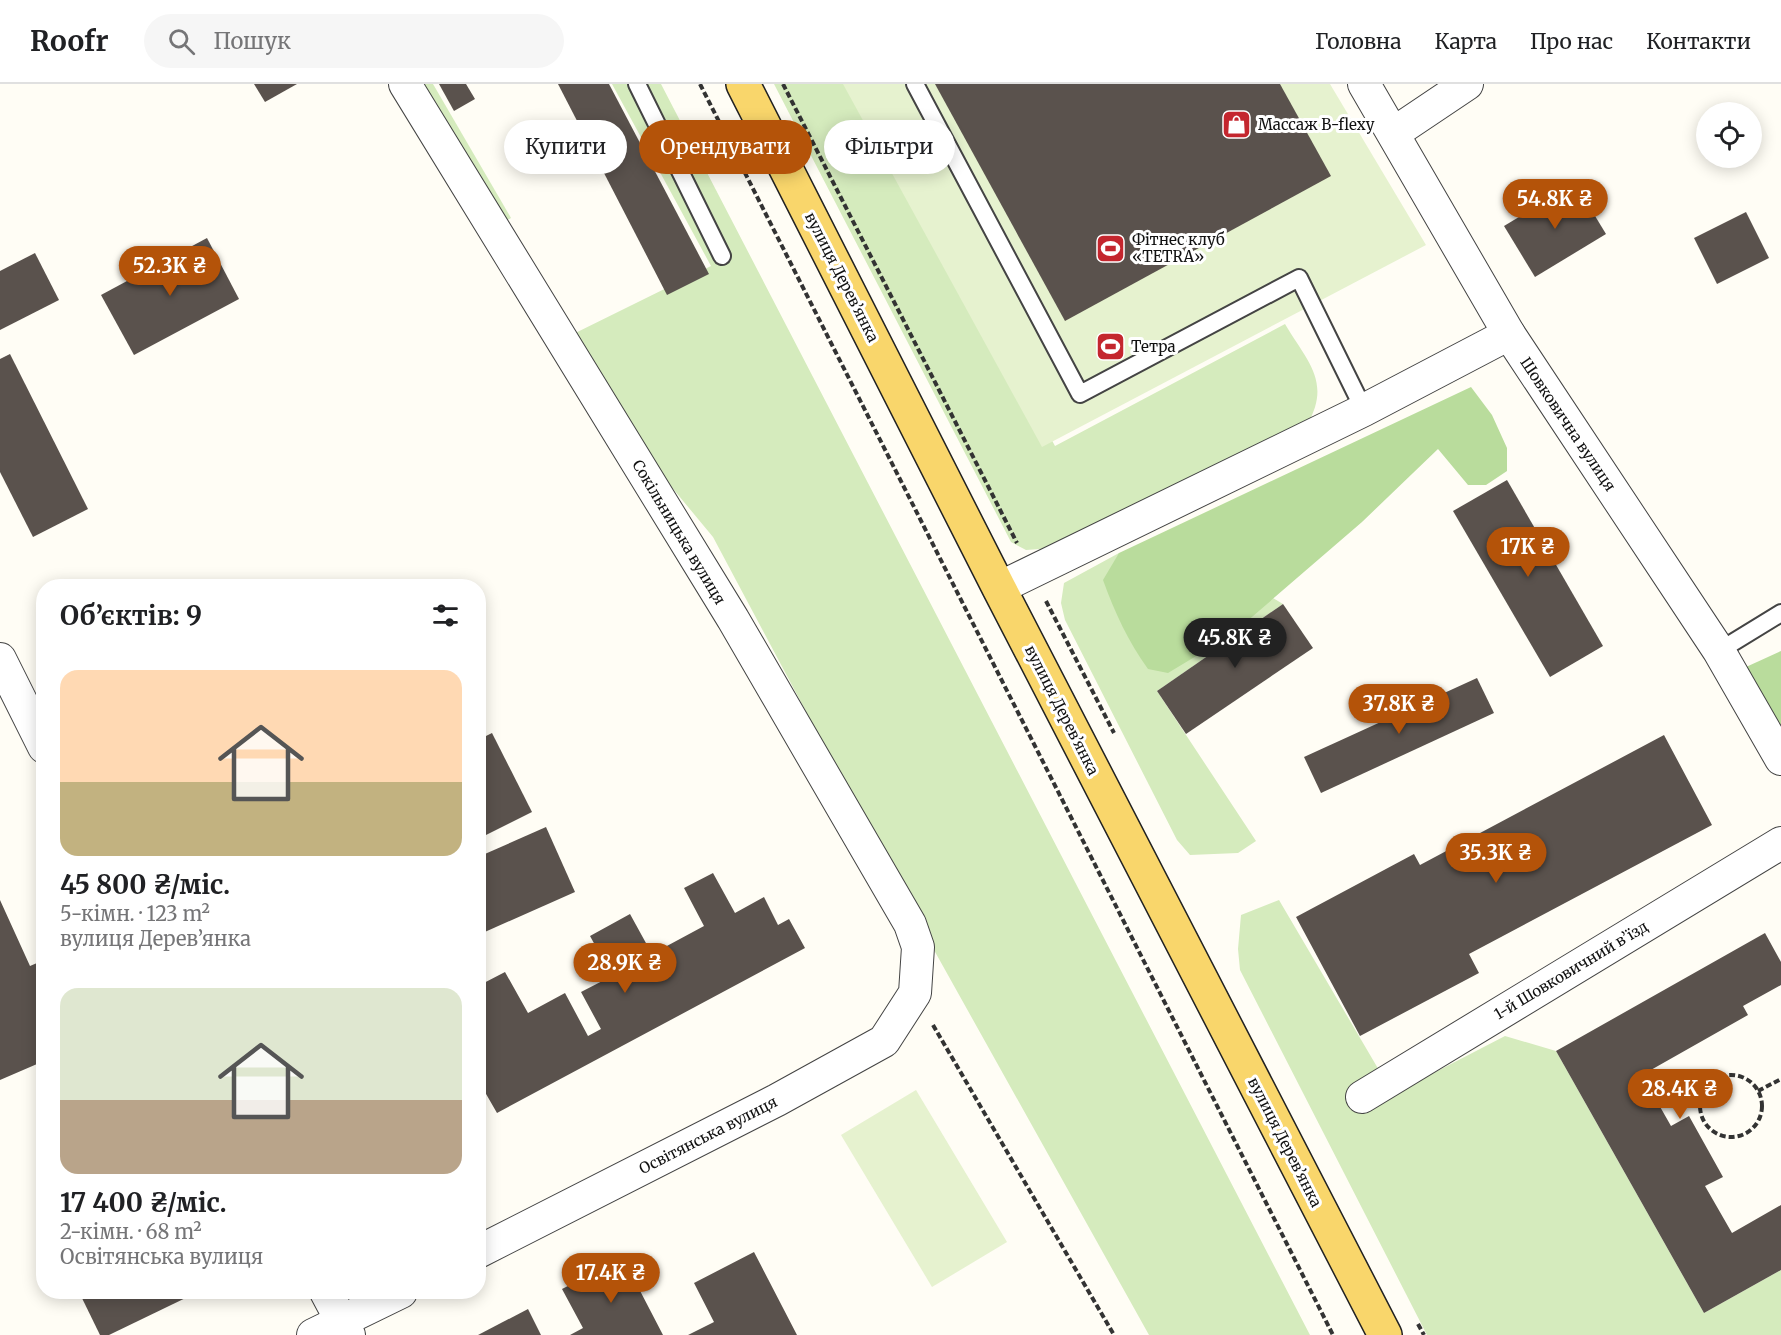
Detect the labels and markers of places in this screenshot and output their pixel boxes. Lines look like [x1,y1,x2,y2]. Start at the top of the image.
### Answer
shop icon: Массаж B-flexy [1221,108,1253,140]
place label: Массаж B-flexy [1258,115,1375,134]
pin: 54.8K ₴ [1500,179,1610,230]
place label: Фітнес клуб «TETRA» [1132,230,1225,266]
sports icon: Фітнес клуб «TETRA» [1095,232,1127,264]
pin: 52.3K ₴ [115,246,225,297]
sports icon: Тетра [1094,330,1126,362]
place label: Тетра [1131,337,1176,356]
pin: 17K ₴ [1486,527,1570,578]
pin: 45.8K ₴ [1180,618,1290,669]
pin: 37.8K ₴ [1344,684,1454,735]
pin: 35.3K ₴ [1441,833,1551,884]
pin: 28.9K ₴ [570,943,680,994]
pin: 28.4K ₴ [1625,1069,1735,1120]
pin: 17.4K ₴ [556,1253,666,1304]

